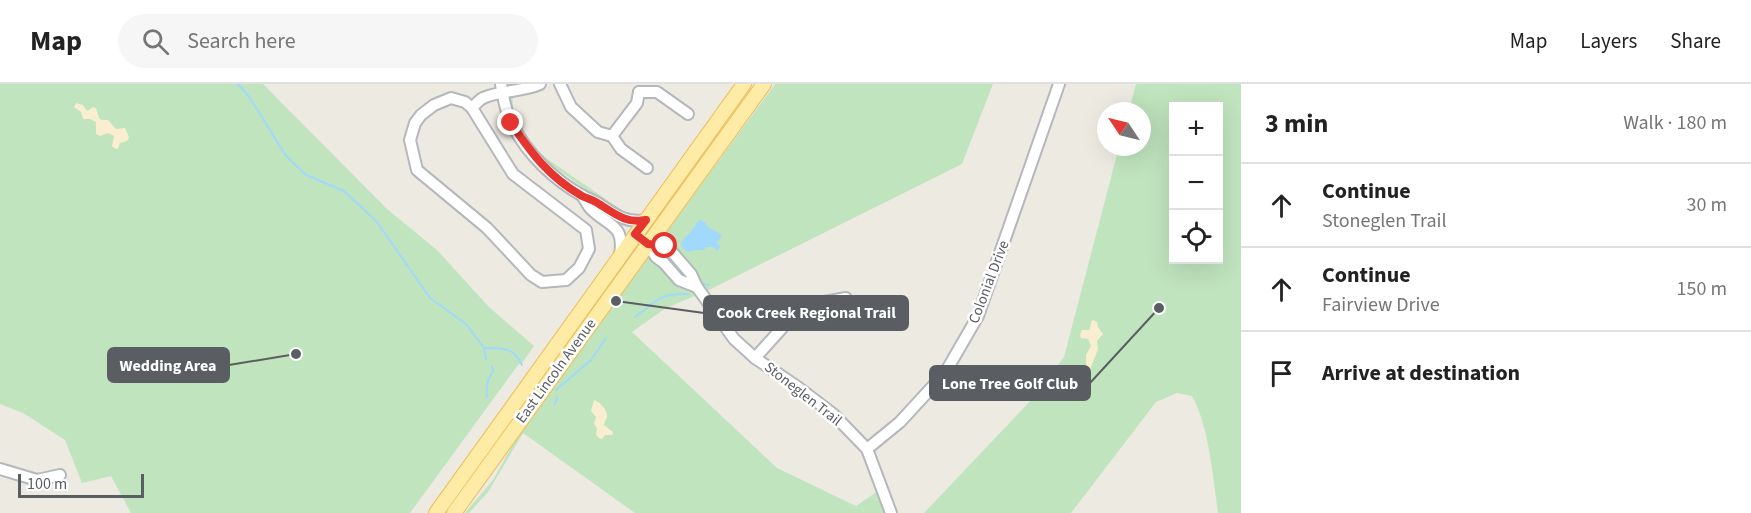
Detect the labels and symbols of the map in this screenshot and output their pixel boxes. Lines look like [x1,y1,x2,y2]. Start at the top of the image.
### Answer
north arrow [1097,102,1151,156]
route end [497,109,523,135]
route start [651,232,677,258]
street label: Colonial Drive [964,237,1014,327]
callout: Cook Creek Regional Trail [704,296,908,330]
text: Cook Creek Regional Trail [716,302,896,324]
street label: East Lincoln Avenue [511,314,601,428]
callout: Wedding Area [108,348,229,382]
text: Wedding Area [120,355,216,377]
street label: Stoneglen Trail [760,357,846,431]
callout: Lone Tree Golf Club [930,366,1090,400]
text: Lone Tree Golf Club [942,373,1078,395]
scale bar [18,471,144,498]

